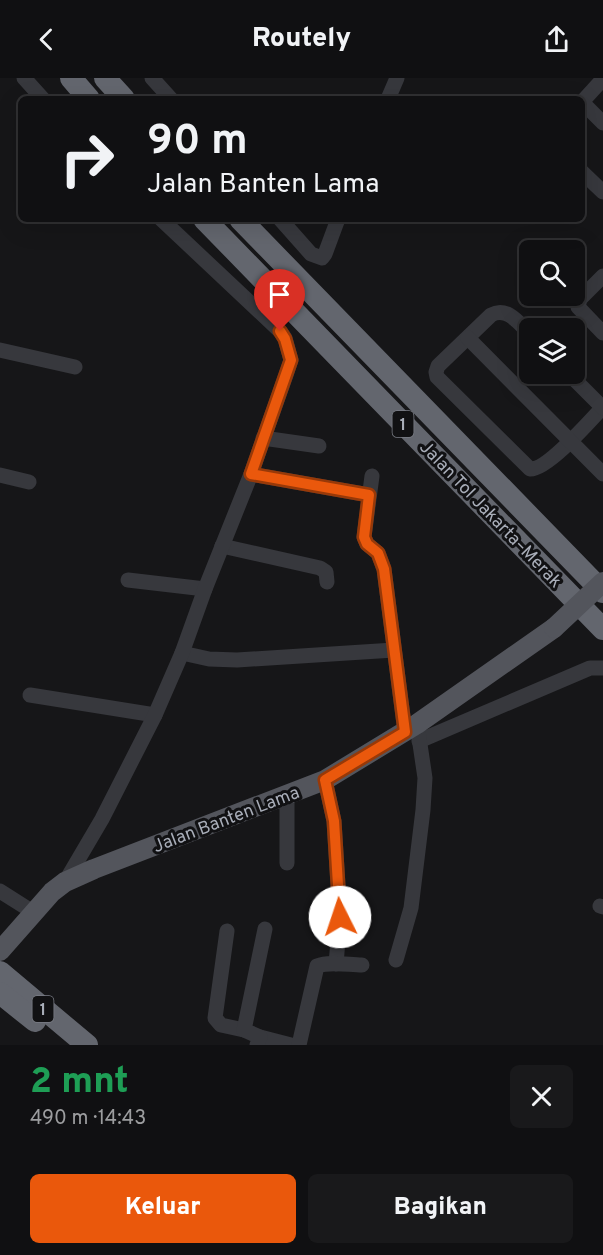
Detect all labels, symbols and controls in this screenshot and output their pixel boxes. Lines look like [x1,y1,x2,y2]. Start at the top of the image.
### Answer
text: Routely [252,22,351,56]
icon: back [30,23,63,56]
icon: share [540,23,573,56]
text: 90 m [147,116,248,169]
icon: right [48,120,126,198]
text: Jalan Banten Lama [147,168,380,202]
map controls [519,240,585,384]
button: search [519,240,585,306]
pin [254,269,305,331]
icon: arrive [263,278,296,311]
button: layers [519,318,585,384]
road number: 1 [392,411,414,437]
street label: Jalan Tol Jakarta–Merak [414,437,566,593]
street label: Jalan Banten Lama [150,782,303,859]
position arrow [308,885,372,949]
road number: 1 [32,996,54,1022]
text: 2 mnt [30,1060,129,1106]
button: close [510,1065,573,1128]
text: 490 m · 14:43 [30,1106,146,1132]
button: Keluar [30,1174,296,1243]
button: Bagikan [308,1174,573,1243]

